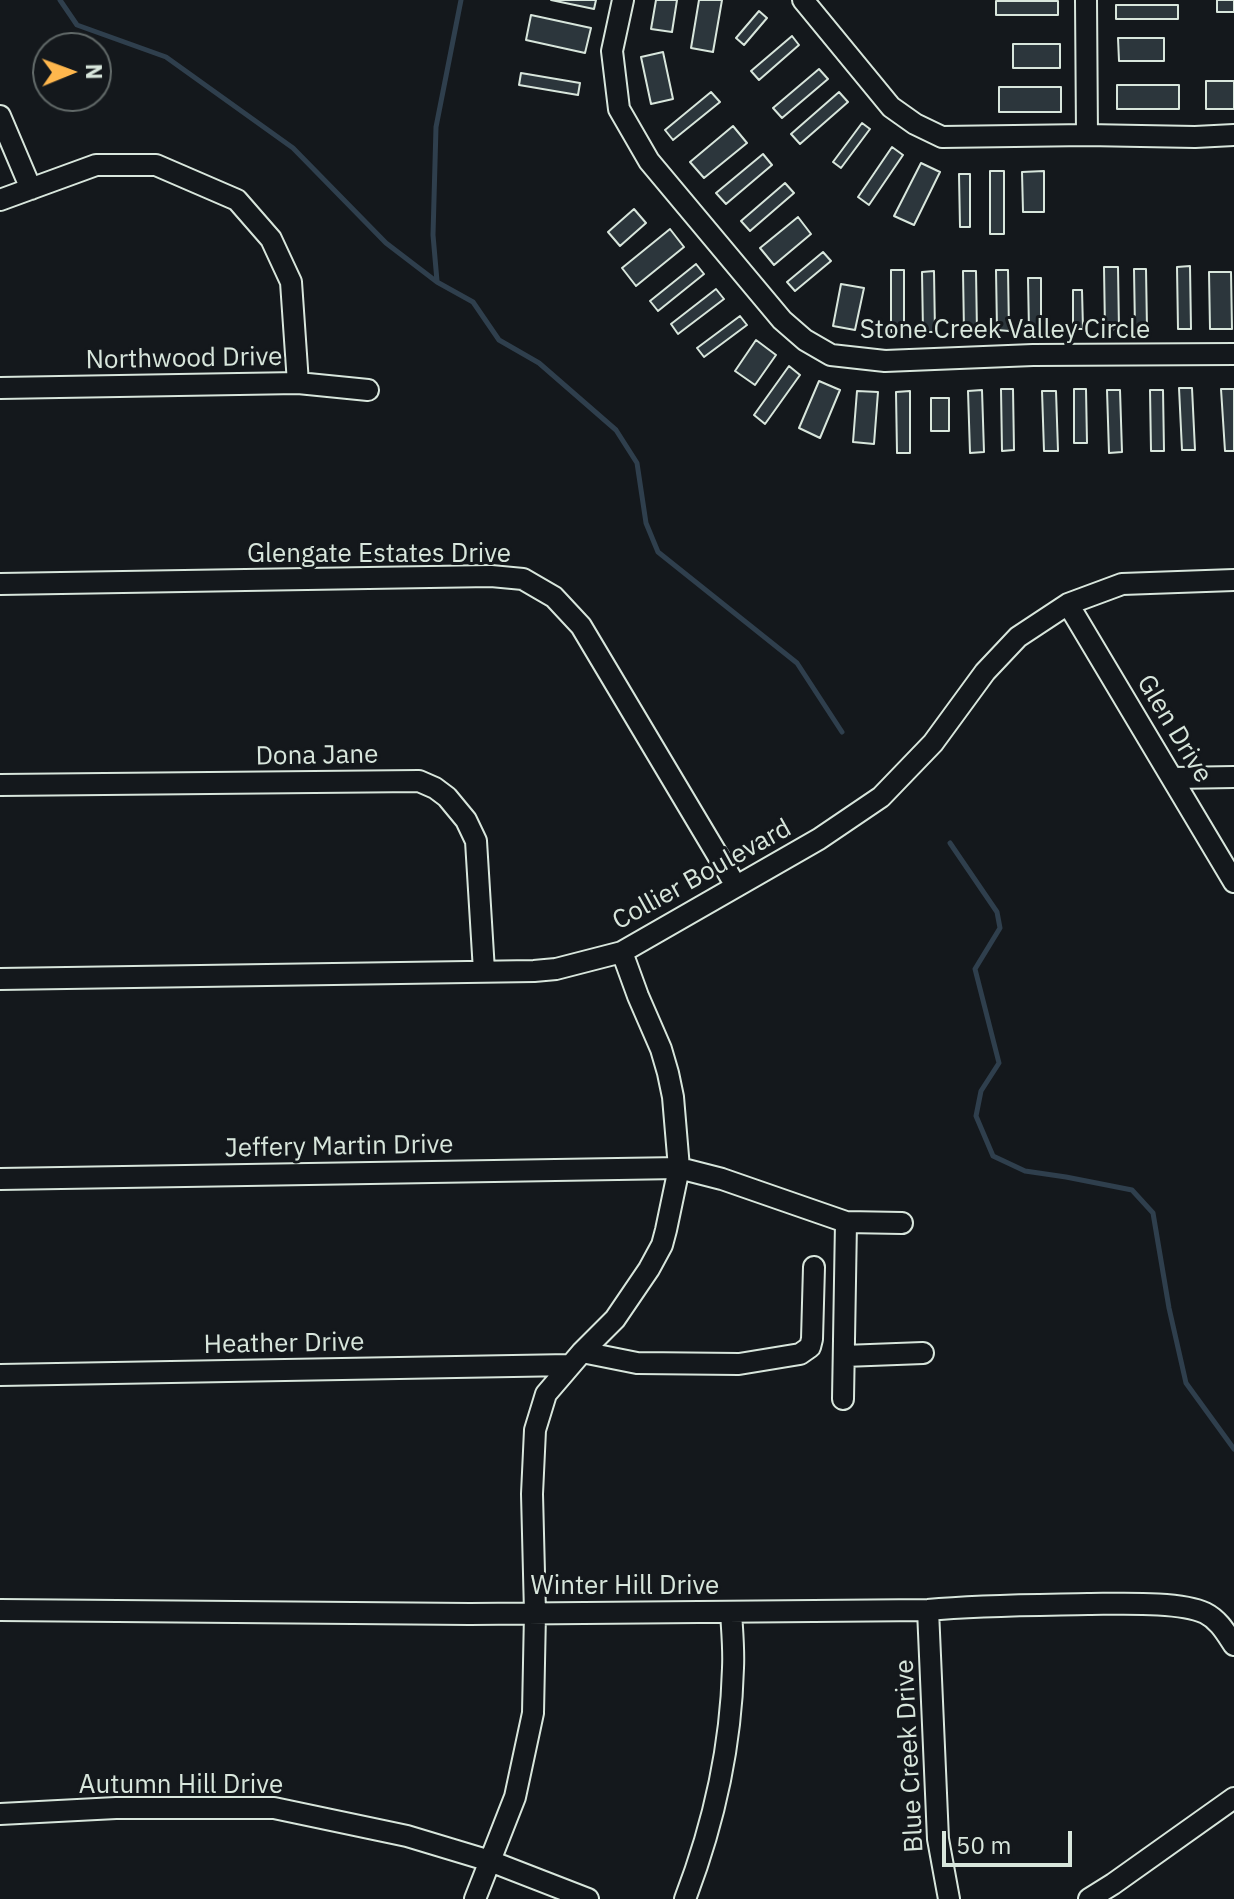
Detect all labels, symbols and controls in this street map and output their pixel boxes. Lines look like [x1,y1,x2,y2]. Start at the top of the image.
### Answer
north arrow [32,32,112,112]
text: N [80,63,109,80]
street label: Stone Creek Valley Circle [860,314,1150,346]
street label: Northwood Drive [85,342,283,376]
street label: Glengate Estates Drive [247,538,511,570]
street label: Glen Drive [1130,669,1218,789]
street label: Dona Jane [255,739,379,773]
street label: Collier Boulevard [607,813,797,937]
street label: Jeffery Martin Drive [224,1129,454,1165]
street label: Heather Drive [203,1327,365,1361]
street label: Winter Hill Drive [531,1570,719,1602]
street label: Blue Creek Drive [889,1659,931,1853]
street label: Autumn Hill Drive [79,1769,283,1801]
scale bar [946,1815,1076,1865]
text: 50 m [956,1829,1011,1861]

